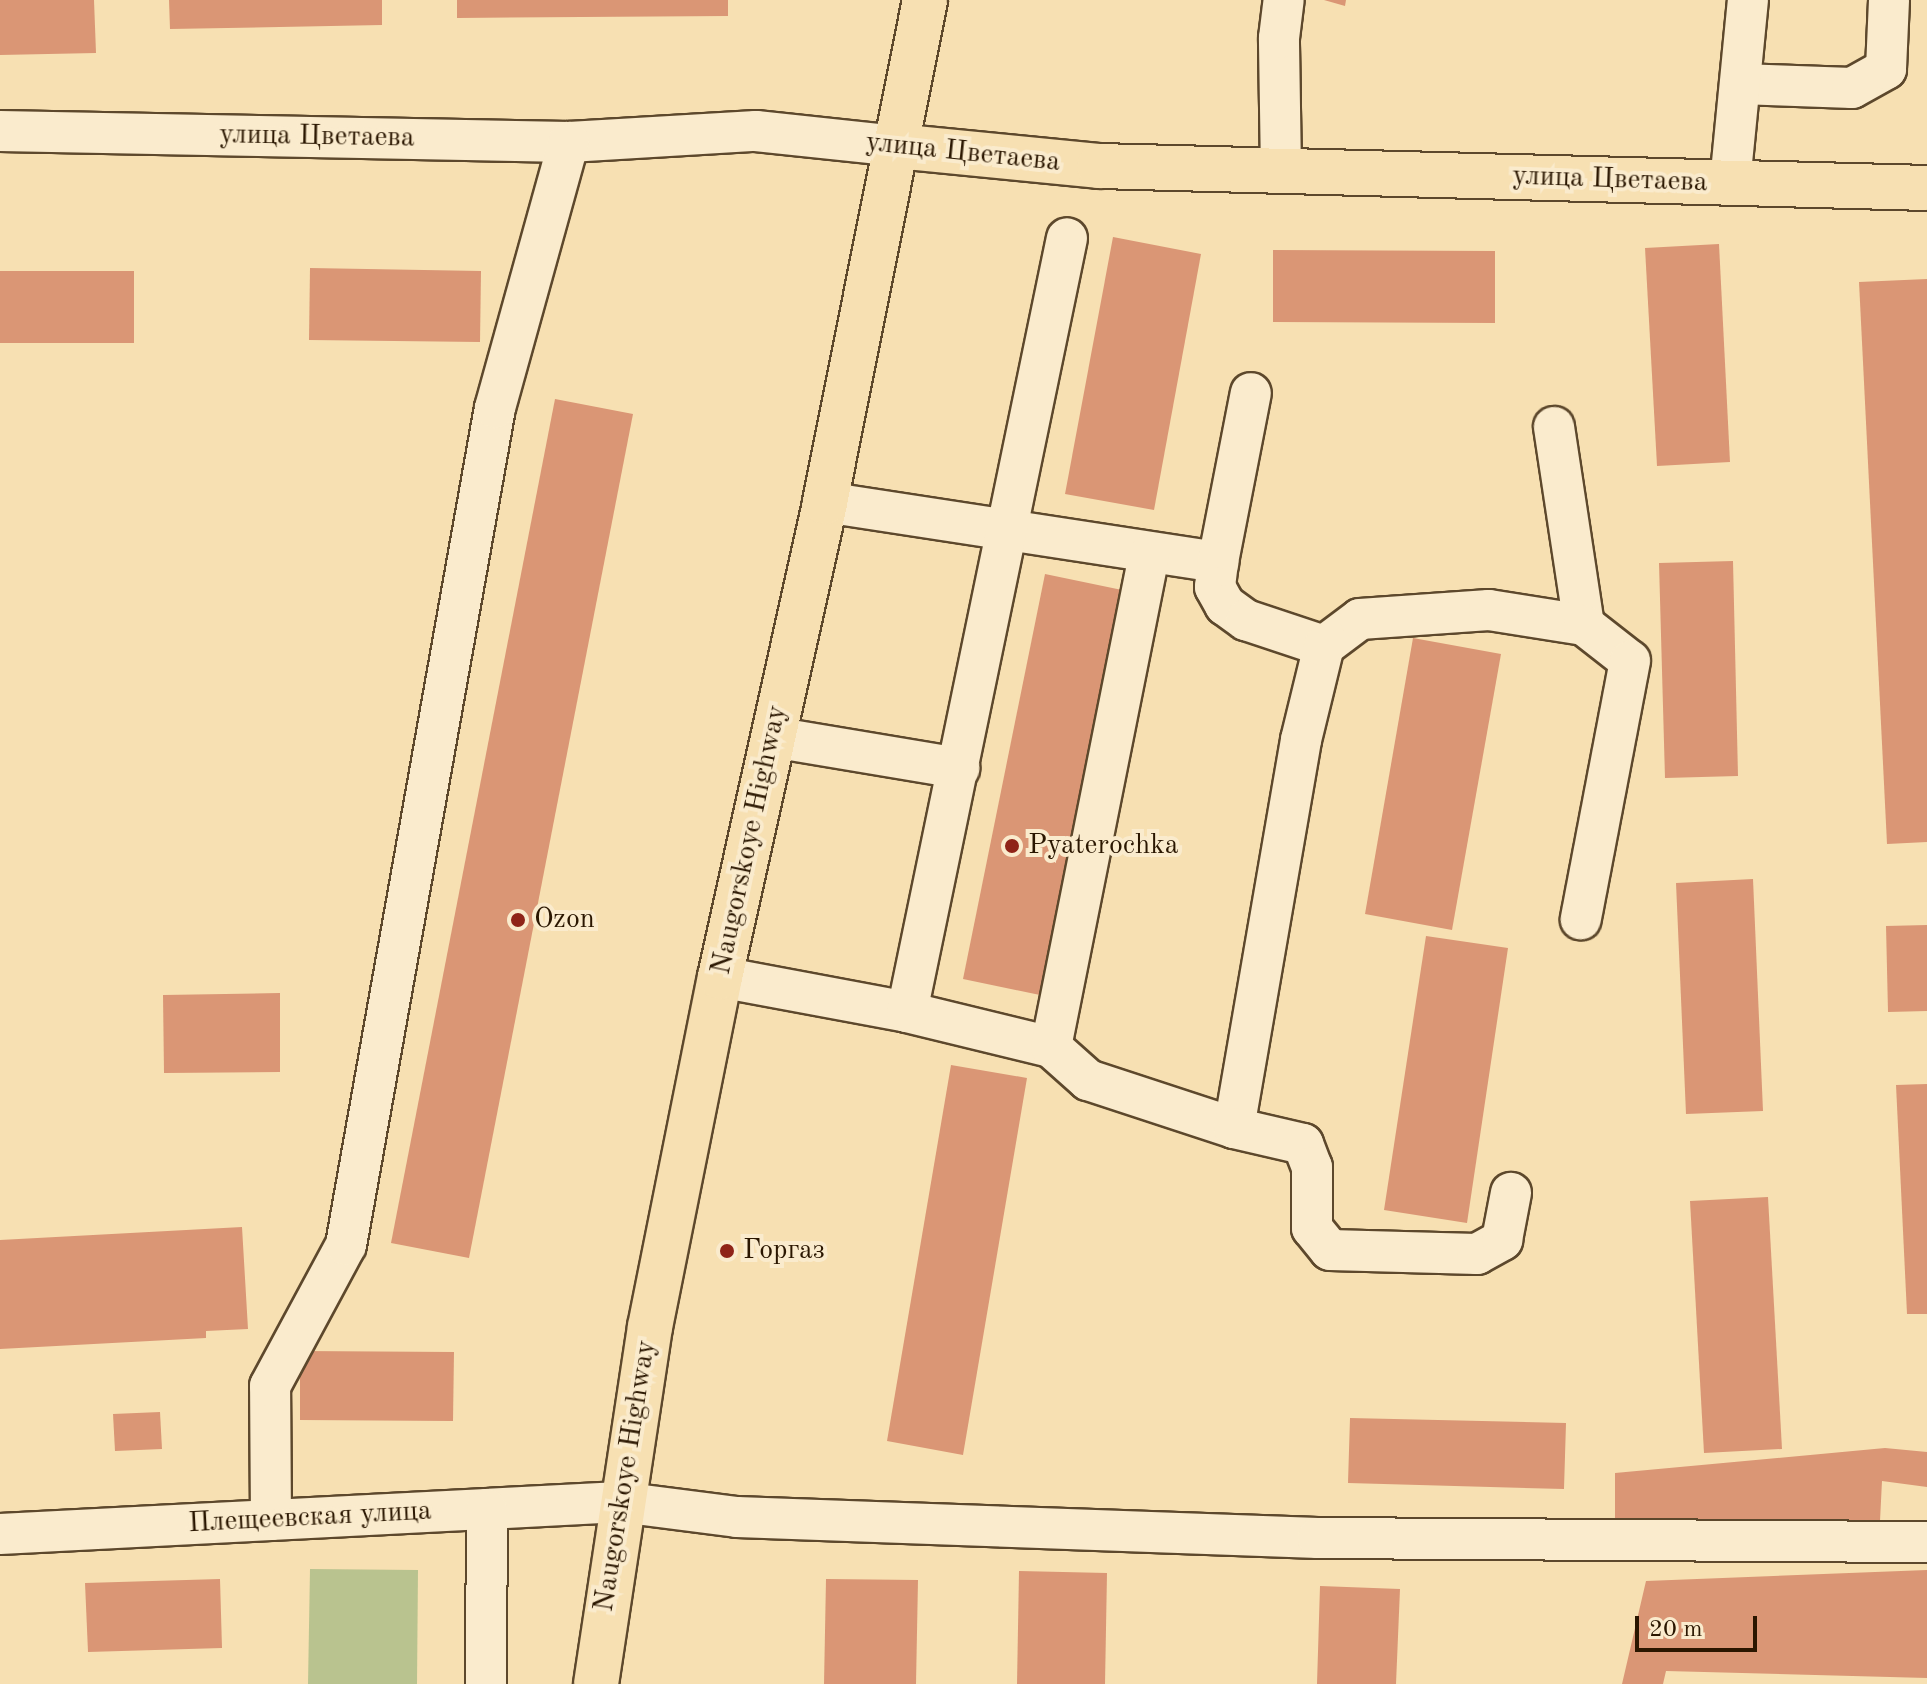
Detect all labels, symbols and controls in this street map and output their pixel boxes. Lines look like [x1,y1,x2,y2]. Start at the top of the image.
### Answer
street label: улица Цветаева [219,118,415,156]
street label: улица Цветаева [864,126,1062,180]
street label: улица Цветаева [1512,160,1708,200]
street label: Naugorskoye Highway [705,702,795,978]
place label: Pyaterochka [1028,829,1179,863]
marker: Pyaterochka [1003,837,1021,855]
place label: Ozon [534,903,595,937]
marker: Ozon [509,911,527,929]
place label: Горгаз [743,1234,825,1268]
marker: Горгаз [718,1242,736,1260]
street label: Naugorskoye Highway [588,1338,664,1614]
street label: Плещеевская улица [187,1495,433,1541]
scale bar [1639,1600,1761,1650]
text: 20 m [1649,1618,1703,1642]

